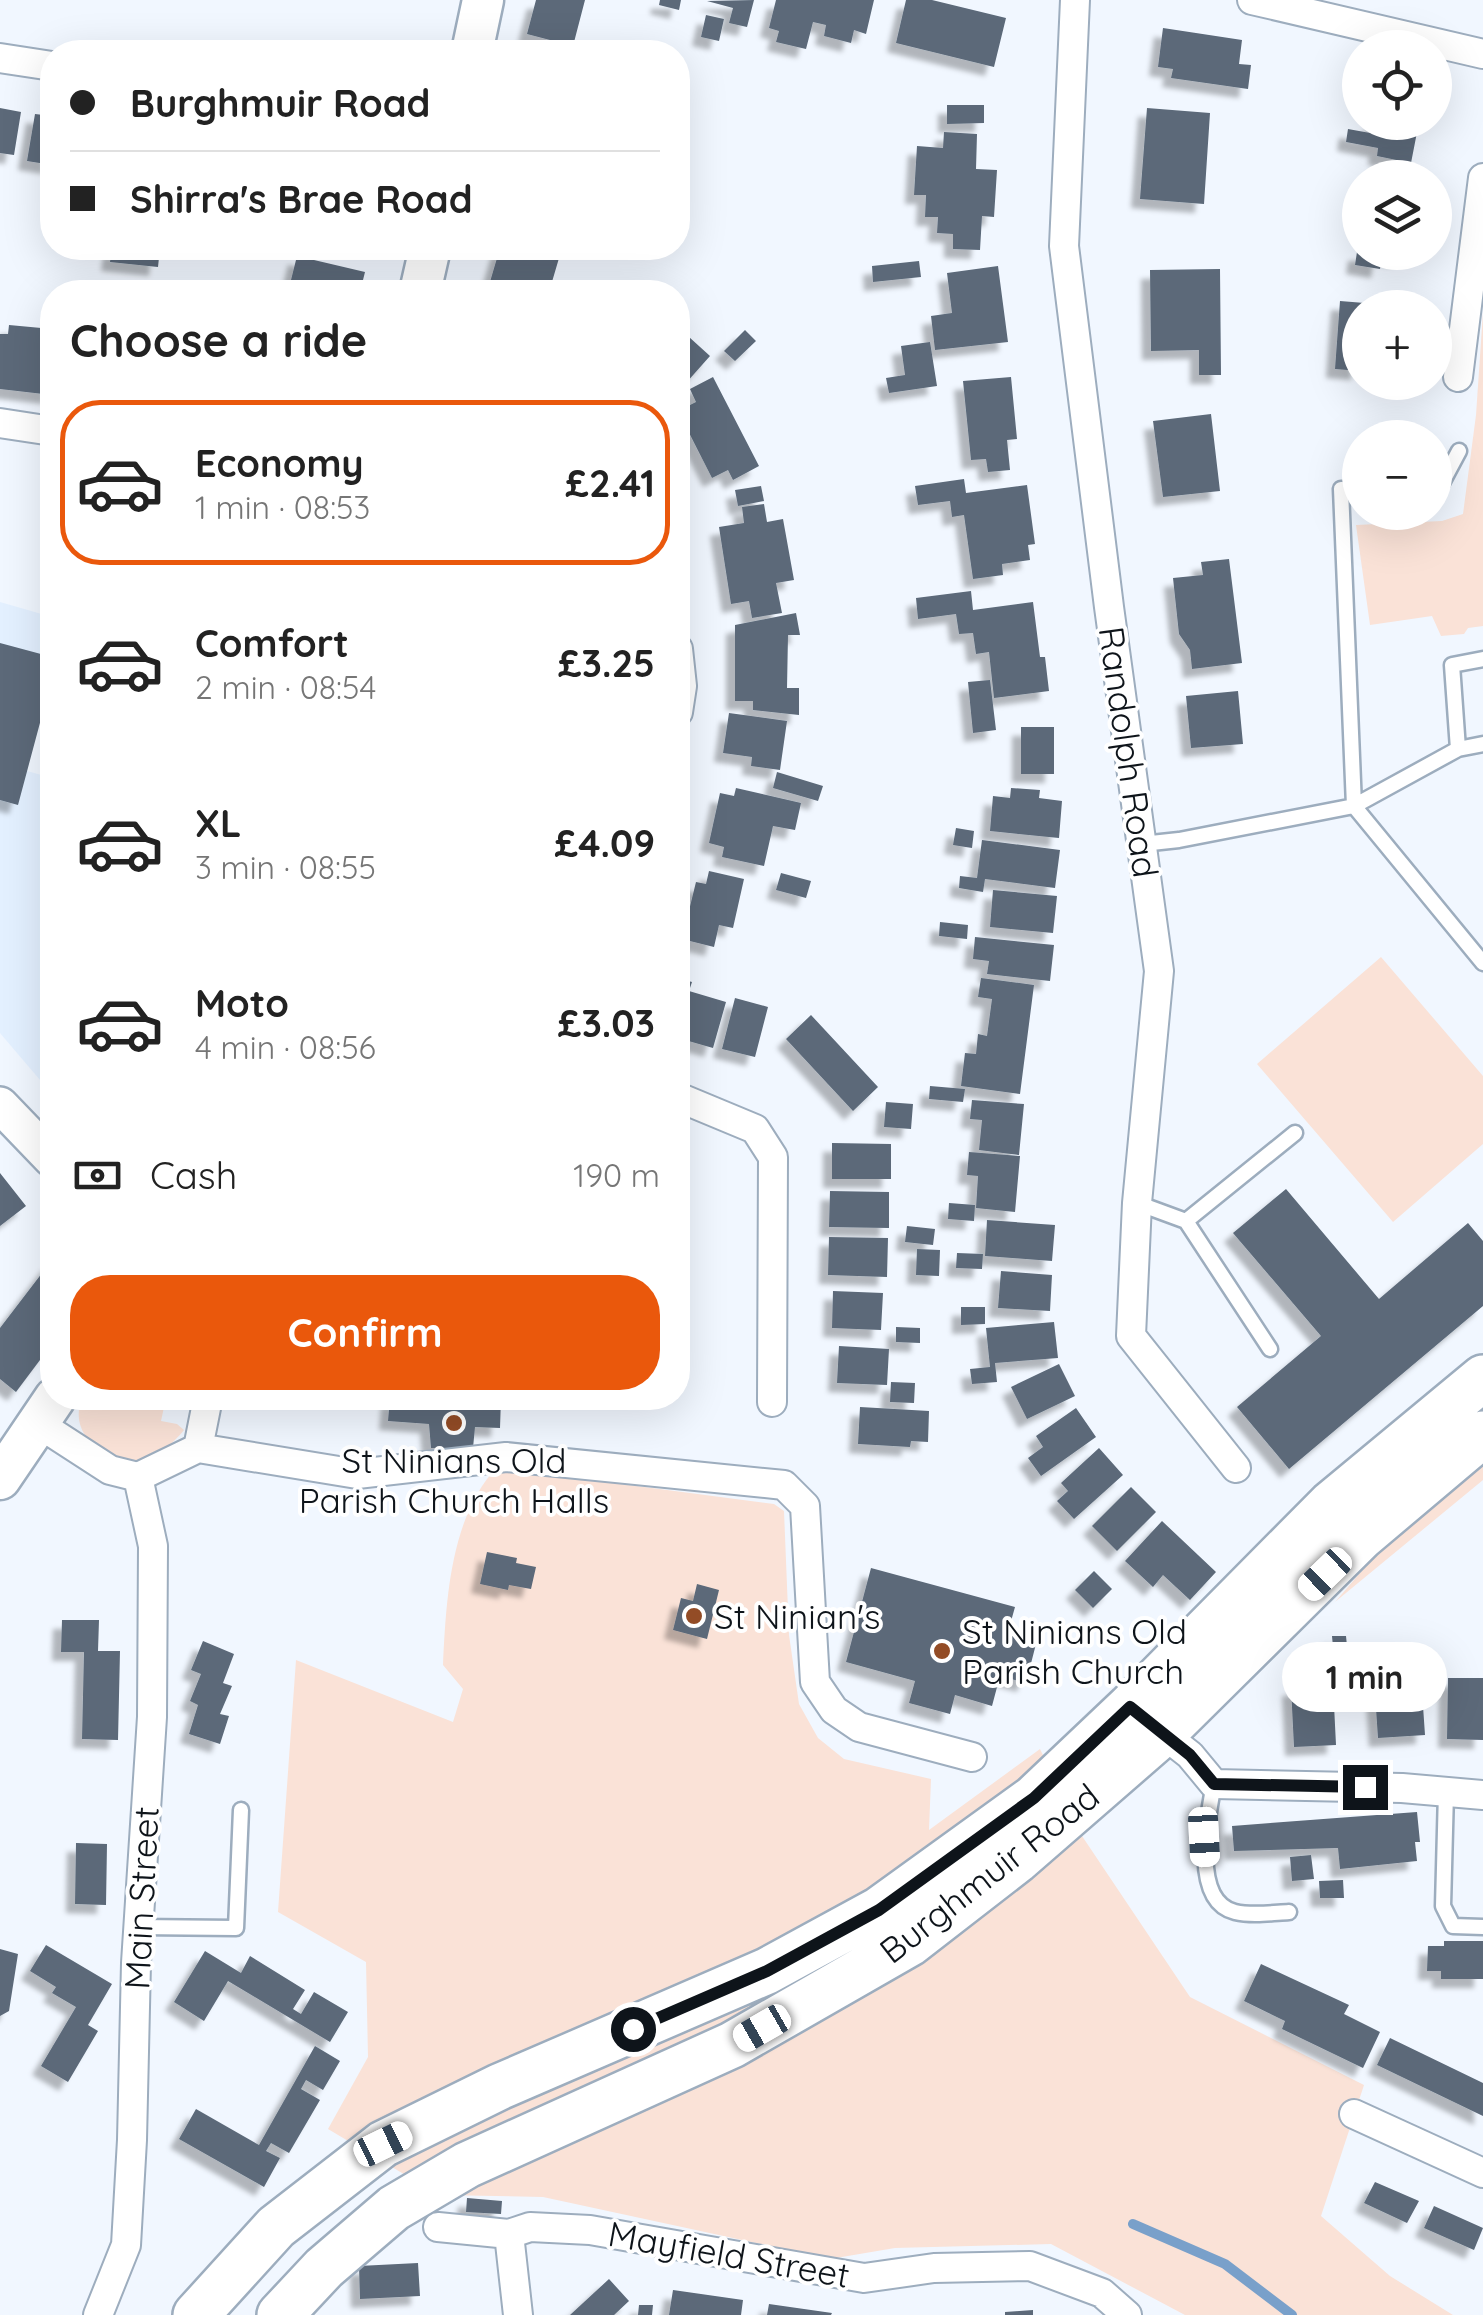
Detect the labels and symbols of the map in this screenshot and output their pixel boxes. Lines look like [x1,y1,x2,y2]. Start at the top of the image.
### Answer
street label: Randolph Road [1090,624,1168,880]
marker: St Ninians Old Parish Church Halls [443,1412,465,1434]
place label: St Ninians Old Parish Church Halls [299,1438,609,1522]
car [1293,1542,1357,1606]
place label: St Ninian's [714,1594,880,1638]
marker: St Ninian's [683,1605,705,1627]
place label: St Ninians Old Parish Church [962,1609,1187,1693]
marker: St Ninians Old Parish Church [931,1640,953,1662]
callout: 1 min [1282,1642,1448,1712]
route end [1343,1765,1388,1810]
street label: Burghmuir Road [870,1774,1108,1972]
street label: Main Street [114,1805,168,1991]
car [1187,1806,1221,1868]
car [729,2000,795,2056]
route start [611,2007,656,2052]
car [349,2117,417,2171]
street label: Mayfield Street [605,2211,853,2297]

